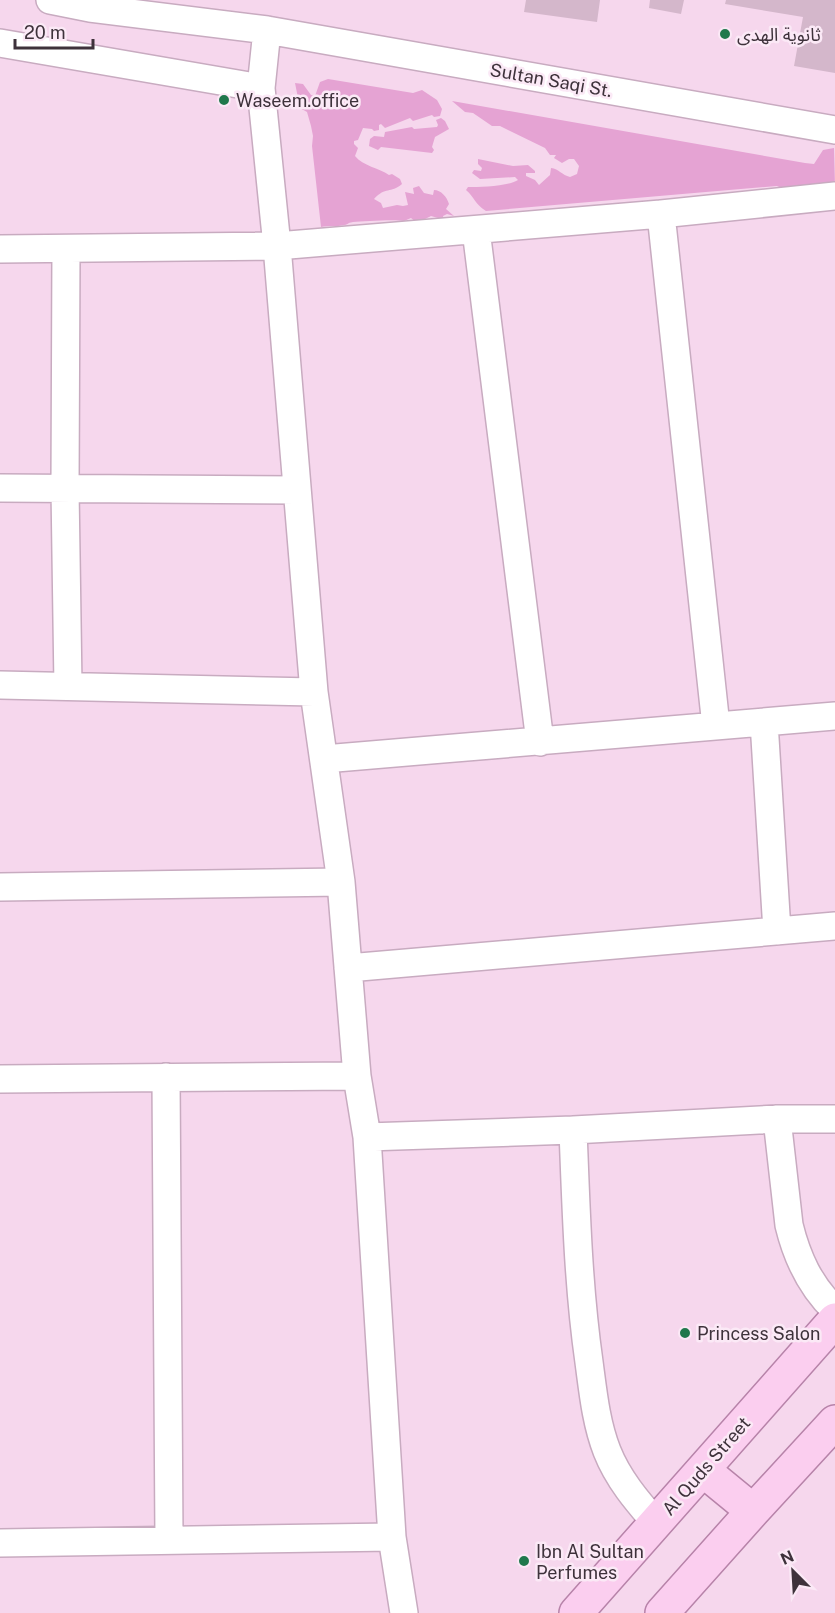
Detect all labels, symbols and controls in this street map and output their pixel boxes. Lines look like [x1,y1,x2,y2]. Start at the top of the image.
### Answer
scale bar [15,12,93,50]
text: 20 m [24,22,66,43]
place label: ثانوية الهدى [737,24,821,46]
marker: ثانوية الهدى [718,27,732,41]
street label: Sultan Saqi St. [488,59,614,101]
place label: Waseem.office [236,90,359,111]
marker: Waseem.office [217,93,231,107]
place label: Princess Salon [697,1323,820,1344]
marker: Princess Salon [678,1326,692,1340]
street label: Al Quds Street [658,1413,754,1519]
place label: Ibn Al Sultan Perfumes [536,1541,644,1583]
north arrow [763,1541,823,1601]
text: N [778,1547,797,1569]
marker: Ibn Al Sultan Perfumes [517,1554,531,1568]

